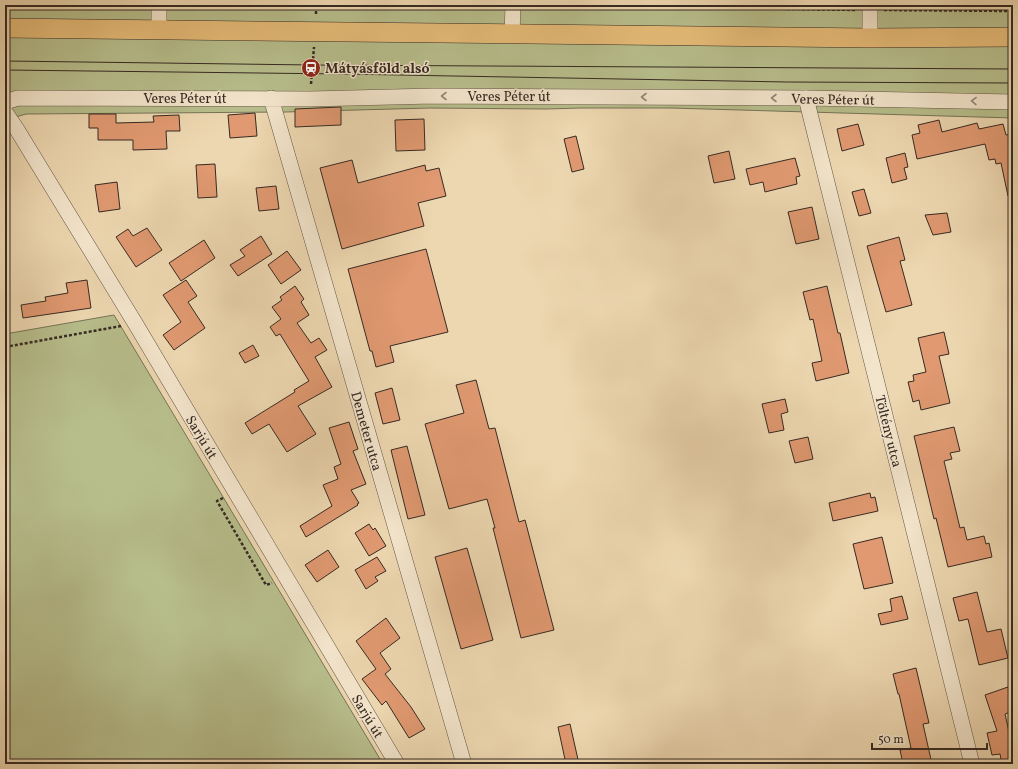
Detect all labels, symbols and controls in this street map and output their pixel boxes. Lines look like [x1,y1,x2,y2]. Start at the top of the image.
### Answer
station icon: Mátyásföld alsó [300,57,322,79]
place label: Mátyásföld alsó [325,60,430,79]
street label: Veres Péter út [467,88,551,107]
street label: Veres Péter út [143,90,227,109]
street label: Veres Péter út [791,90,875,111]
one-way arrow [441,92,447,100]
one-way arrow [641,93,647,101]
one-way arrow [771,94,777,102]
one-way arrow [971,97,977,105]
street label: Demeter utca [345,389,386,473]
street label: Töltény utca [869,393,906,469]
street label: Sarjú út [180,412,221,463]
street label: Sarjú út [346,691,387,742]
scale bar [872,725,987,751]
text: 50 m [878,732,904,748]

